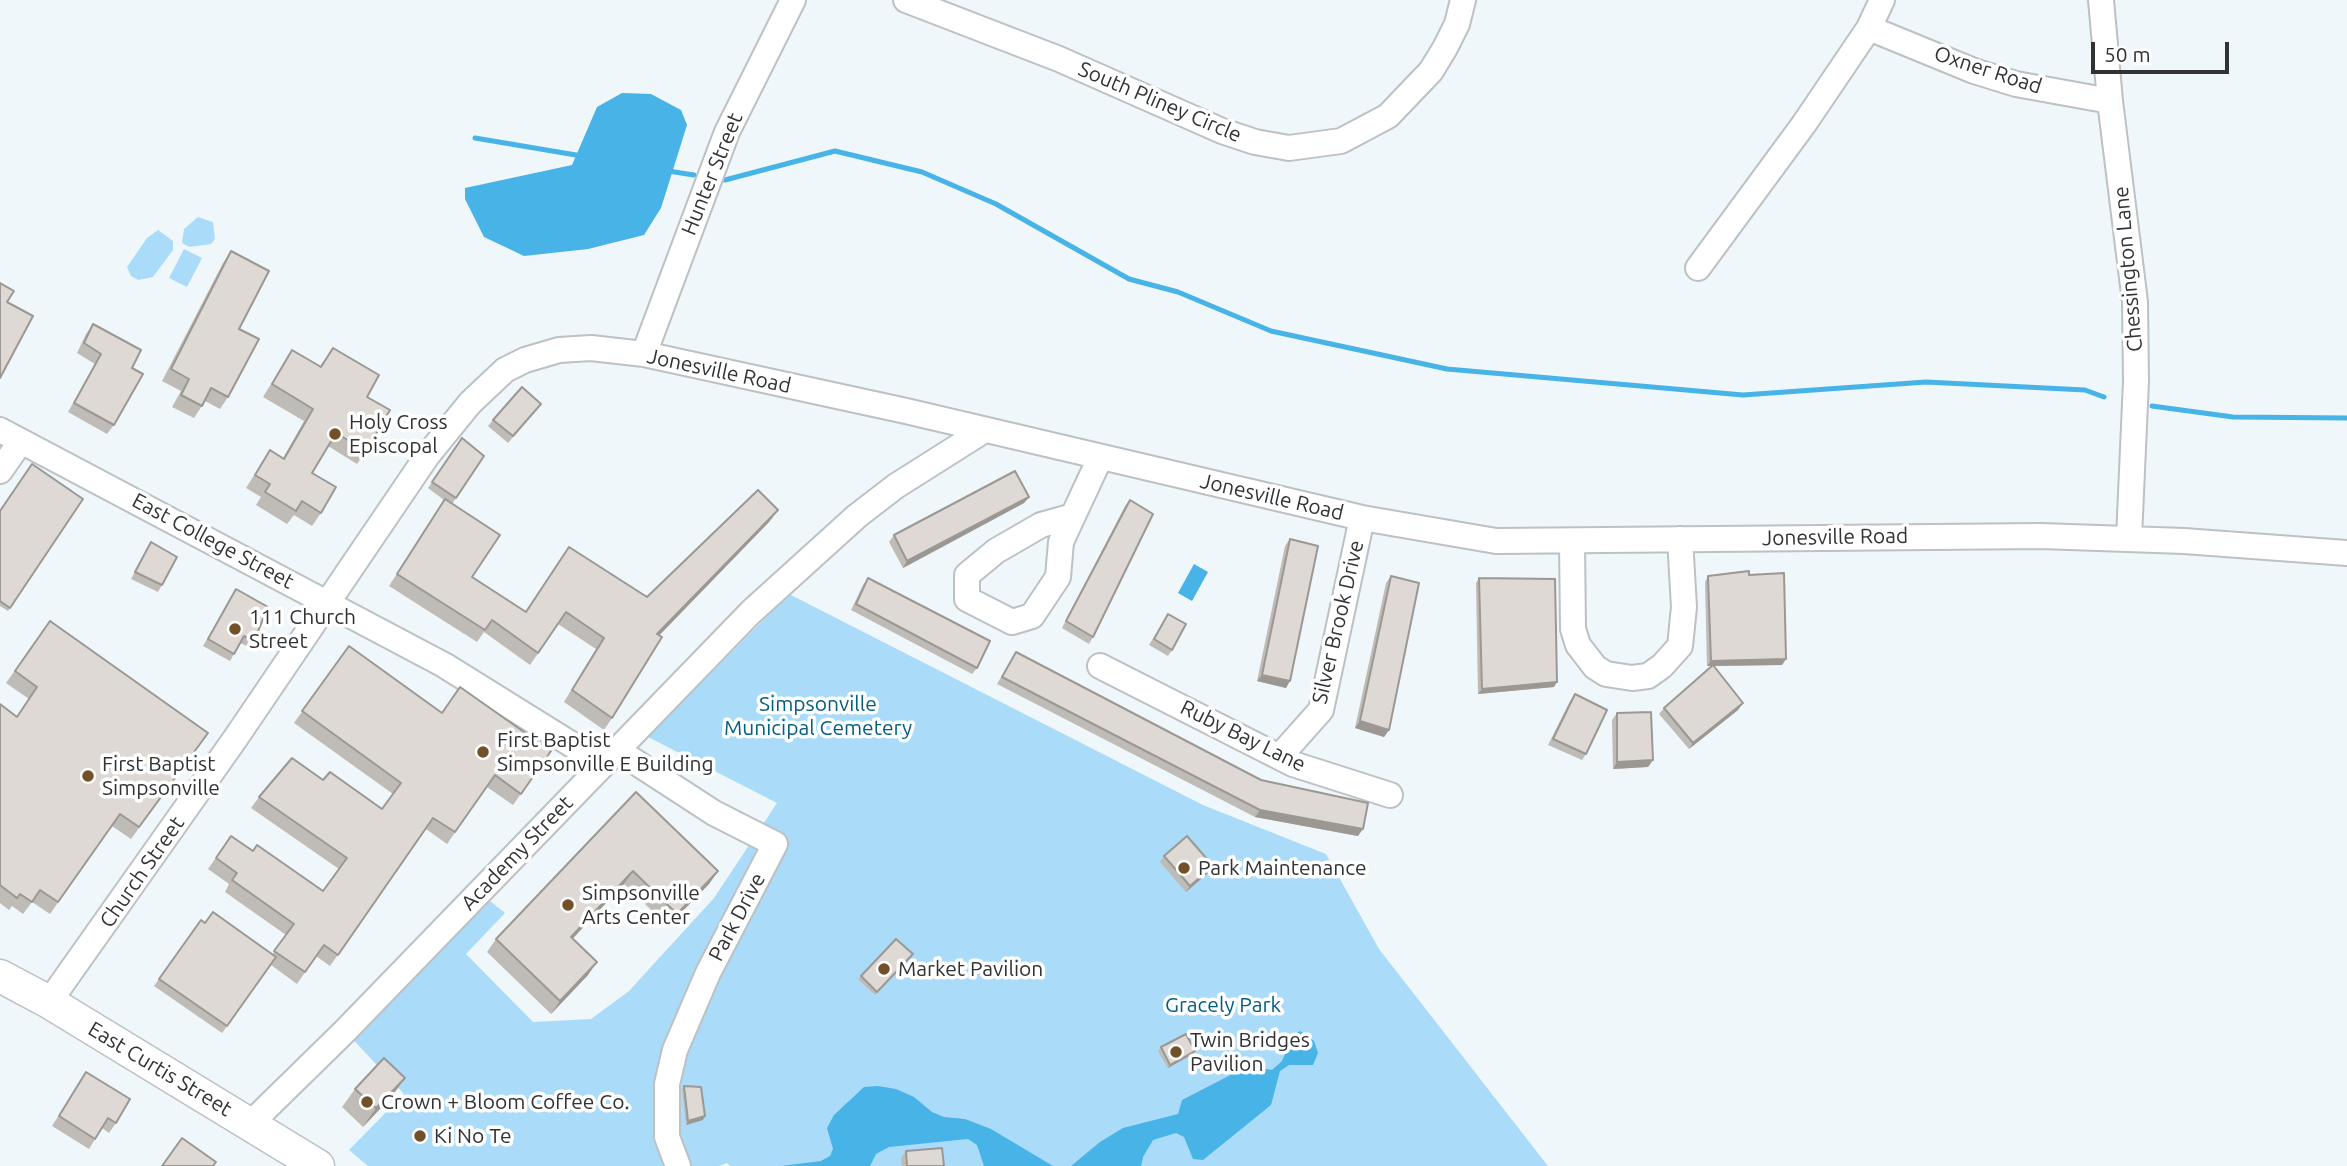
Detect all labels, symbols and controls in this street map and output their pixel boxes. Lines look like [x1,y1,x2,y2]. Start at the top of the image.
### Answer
scale bar [2095,28,2233,72]
street label: Oxner Road [1931,41,2045,99]
text: 50 m [2104,42,2151,66]
street label: South Pliney Circle [1075,56,1245,148]
street label: Hunter Street [676,109,748,239]
street label: Chessington Lane [2108,185,2148,353]
street label: Jonesville Road [645,343,793,399]
place label: Holy Cross Episcopal [349,409,448,459]
marker: Holy Cross Episcopal [327,426,343,442]
street label: Jonesville Road [1198,468,1346,526]
street label: East College Street [128,488,298,594]
street label: Jonesville Road [1762,523,1908,551]
street label: Silver Brook Drive [1307,538,1369,706]
place label: 111 Church Street [249,604,356,654]
marker: 111 Church Street [227,621,243,637]
park label: Simpsonville Municipal Cemetery [724,691,912,741]
street label: Ruby Bay Lane [1176,695,1310,777]
place label: First Baptist Simpsonville E Building [497,727,714,777]
marker: First Baptist Simpsonville E Building [475,744,491,760]
place label: First Baptist Simpsonville [102,751,220,801]
marker: First Baptist Simpsonville [80,768,96,784]
street label: Academy Street [456,790,578,916]
street label: Church Street [94,812,190,932]
place label: Park Maintenance [1198,855,1367,881]
marker: Park Maintenance [1176,860,1192,876]
street label: Park Drive [703,869,771,965]
place label: Simpsonville Arts Center [582,880,700,930]
marker: Simpsonville Arts Center [560,897,576,913]
place label: Market Pavilion [898,956,1043,982]
marker: Market Pavilion [876,961,892,977]
park label: Gracely Park [1165,992,1281,1018]
street label: East Curtis Street [84,1016,236,1122]
place label: Twin Bridges Pavilion [1190,1027,1310,1077]
marker: Twin Bridges Pavilion [1168,1044,1184,1060]
place label: Crown + Bloom Coffee Co. [381,1089,630,1115]
marker: Crown + Bloom Coffee Co. [359,1094,375,1110]
place label: Ki No Te [434,1123,511,1149]
marker: Ki No Te [412,1128,428,1144]

